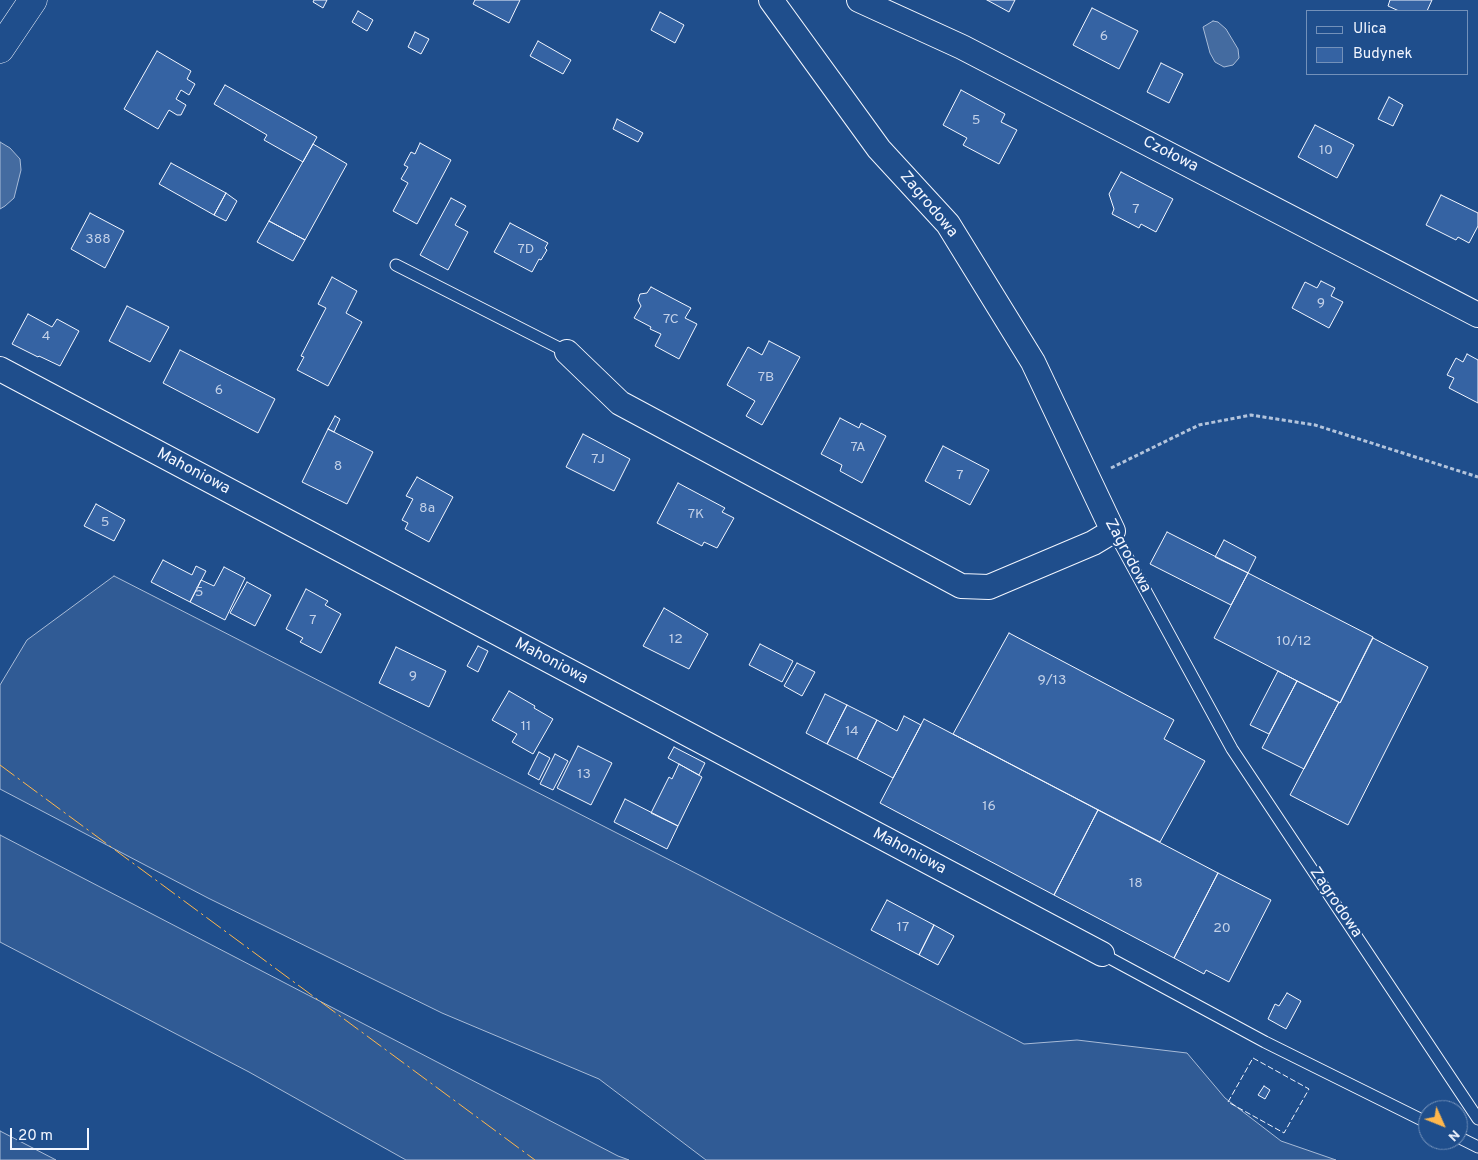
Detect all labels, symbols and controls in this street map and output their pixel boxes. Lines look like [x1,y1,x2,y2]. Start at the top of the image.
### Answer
legend [1306,10,1468,75]
text: Ulica [1353,20,1386,39]
house number: 6 [1100,29,1108,45]
text: Budynek [1353,45,1412,64]
house number: 5 [972,113,980,129]
street label: Czołowa [1139,133,1201,177]
house number: 10 [1319,143,1333,159]
street label: Zagrodowa [895,168,961,242]
house number: 7 [1132,202,1140,218]
house number: 388 [85,232,111,248]
house number: 7D [518,242,534,258]
house number: 9 [1317,296,1325,312]
house number: 7C [663,312,679,328]
house number: 4 [42,329,50,345]
house number: 7B [758,370,774,386]
house number: 6 [215,383,223,399]
house number: 7A [850,440,866,456]
street label: Mahoniowa [153,445,233,499]
house number: 7J [591,452,605,468]
house number: 8 [334,459,342,475]
house number: 7 [956,468,964,484]
house number: 8a [419,501,435,517]
house number: 7K [688,507,704,523]
house number: 5 [101,515,109,531]
street label: Zagrodowa [1100,516,1154,596]
house number: 5 [195,585,203,601]
house number: 7 [309,613,317,629]
house number: 12 [669,632,683,648]
house number: 10/12 [1277,634,1311,650]
street label: Mahoniowa [511,635,591,689]
house number: 9 [409,669,417,685]
house number: 9/13 [1038,673,1066,689]
house number: 11 [521,719,531,735]
house number: 14 [845,724,859,740]
house number: 13 [577,767,591,783]
house number: 16 [982,799,996,815]
street label: Mahoniowa [869,825,949,879]
street label: Zagrodowa [1304,864,1366,942]
house number: 18 [1129,876,1143,892]
house number: 17 [897,920,909,936]
house number: 20 [1213,921,1231,937]
north arrow [1418,1100,1468,1150]
scale bar [12,1118,91,1150]
text: N [1444,1126,1463,1145]
text: 20 m [18,1127,53,1146]

